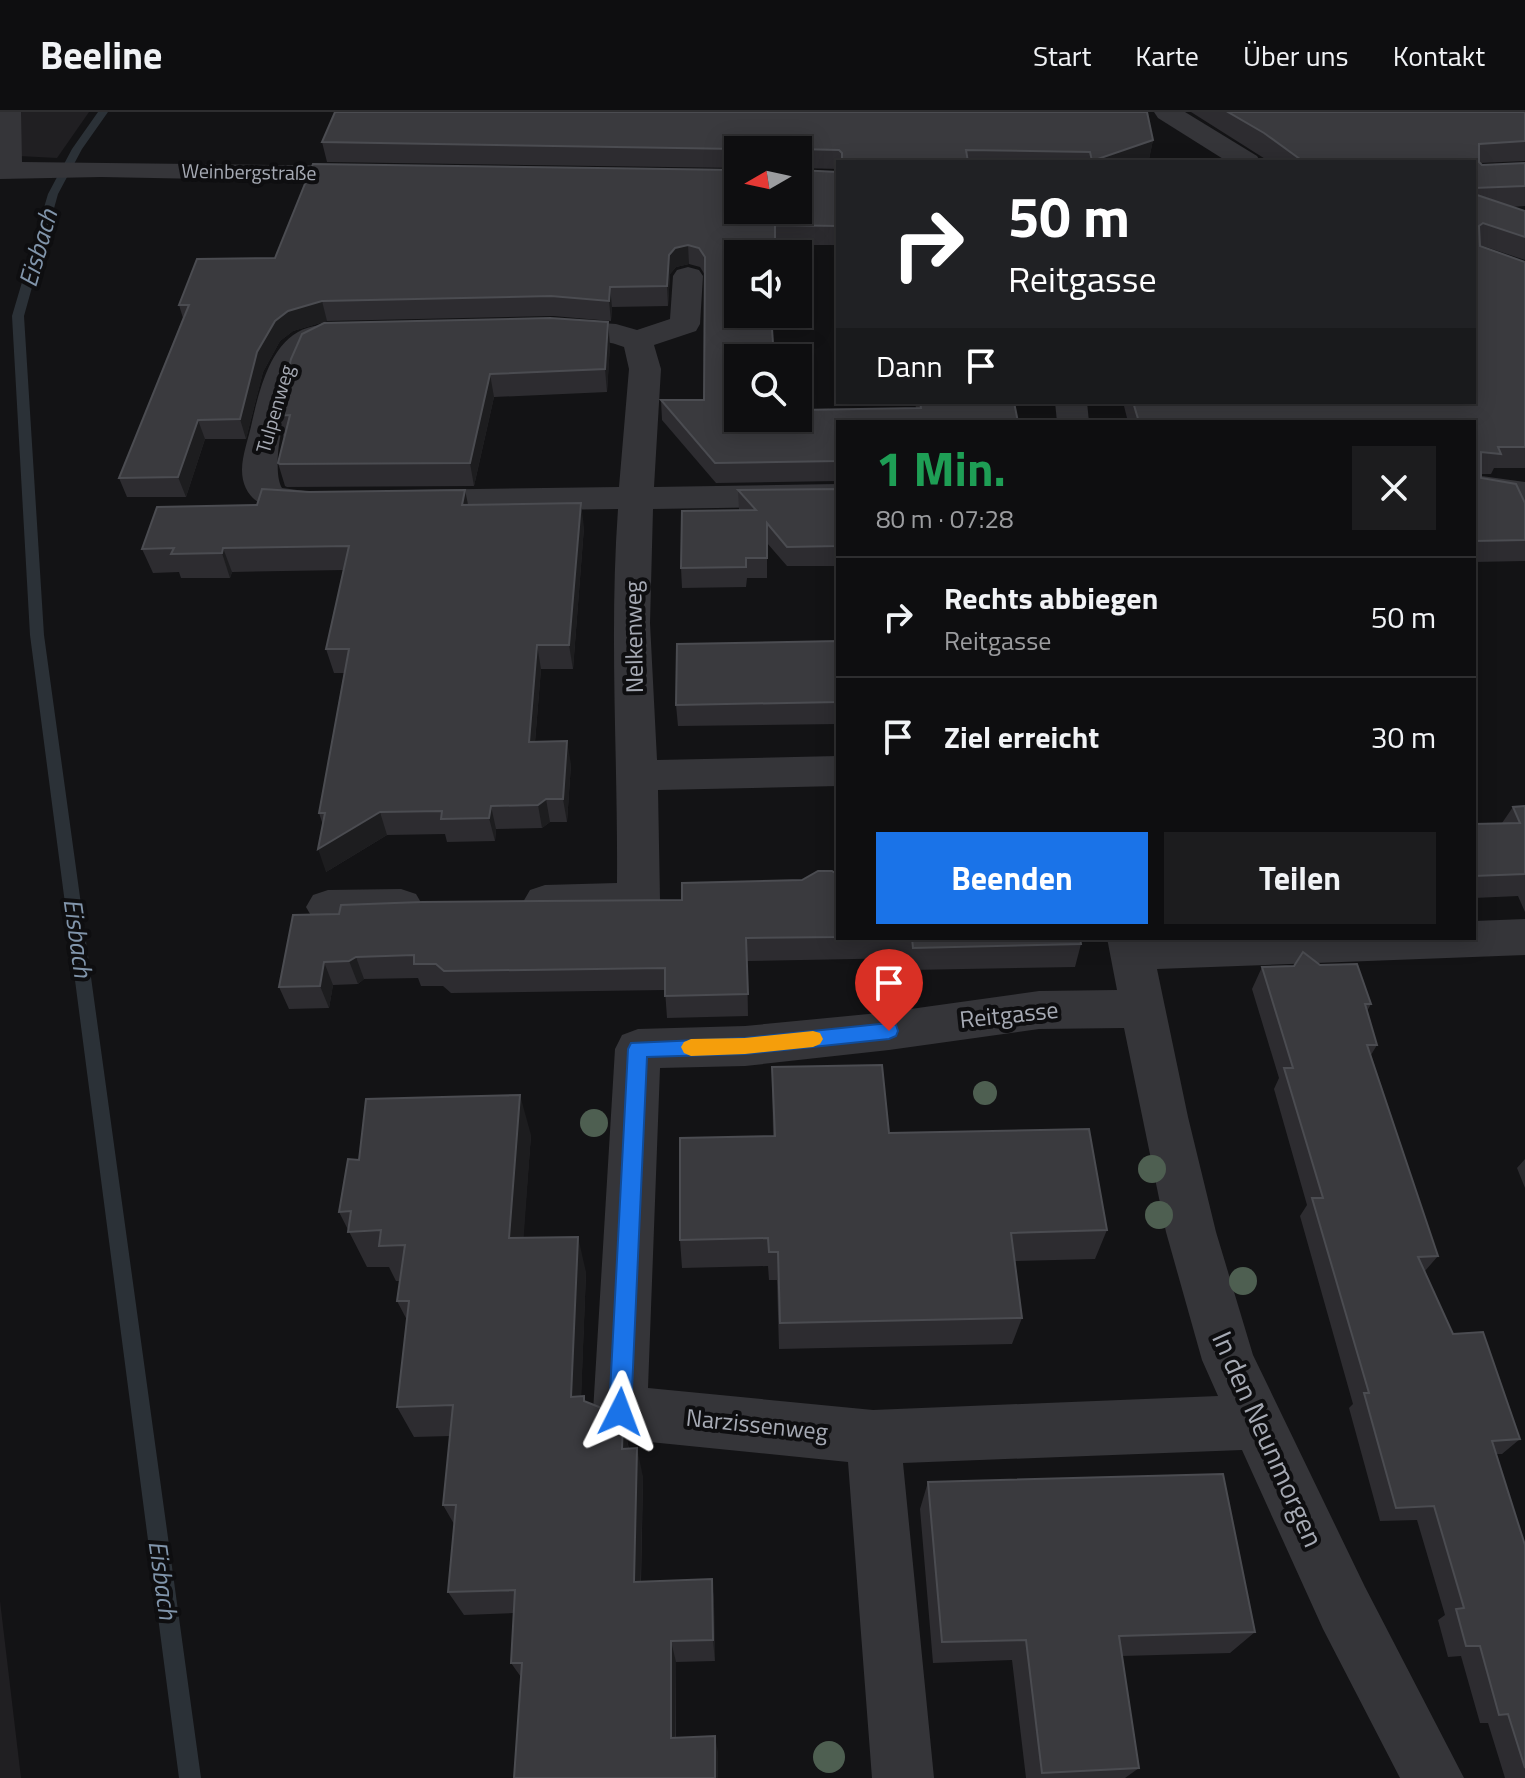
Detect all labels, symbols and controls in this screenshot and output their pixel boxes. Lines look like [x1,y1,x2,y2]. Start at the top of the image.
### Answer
text: Beeline [40,26,162,84]
text: Start [1033,34,1091,77]
text: Karte [1135,34,1199,77]
text: Über uns [1243,34,1349,77]
text: Kontakt [1393,34,1485,77]
north arrow [724,136,812,224]
map controls [724,136,812,432]
street label: Weinbergstraße [181,155,317,188]
text: 50 m [1008,174,1130,259]
icon: right [876,192,980,296]
water label: Eisbach [8,203,67,291]
button: sound [724,240,812,328]
text: Reitgasse [1008,251,1157,306]
text: Dann [876,343,943,389]
button: search [724,344,812,432]
icon: arrive [959,344,1003,388]
street label: Tulpenweg [247,361,302,457]
text: 1 Min. [876,432,1006,505]
button: close [1352,446,1436,530]
text: 80 m · 07:28 [876,499,1014,538]
text: Rechts abbiegen [944,575,1158,621]
street label: Nelkenweg [614,580,652,694]
text: 50 m [1371,594,1436,640]
icon: right [876,595,920,639]
text: Reitgasse [944,621,1051,660]
text: Ziel erreicht [944,714,1099,760]
text: 30 m [1371,714,1436,760]
icon: arrive [876,715,920,759]
button: Beenden [876,832,1148,924]
button: Teilen [1164,832,1436,924]
water label: Eisbach [54,896,103,981]
pin [855,949,923,1031]
icon: arrive [867,961,911,1005]
street label: Reitgasse [958,991,1060,1037]
street label: In den Neunmorgen [1202,1324,1335,1554]
position arrow [578,1370,662,1454]
street label: Narzissenweg [684,1399,830,1449]
water label: Eisbach [139,1538,188,1623]

